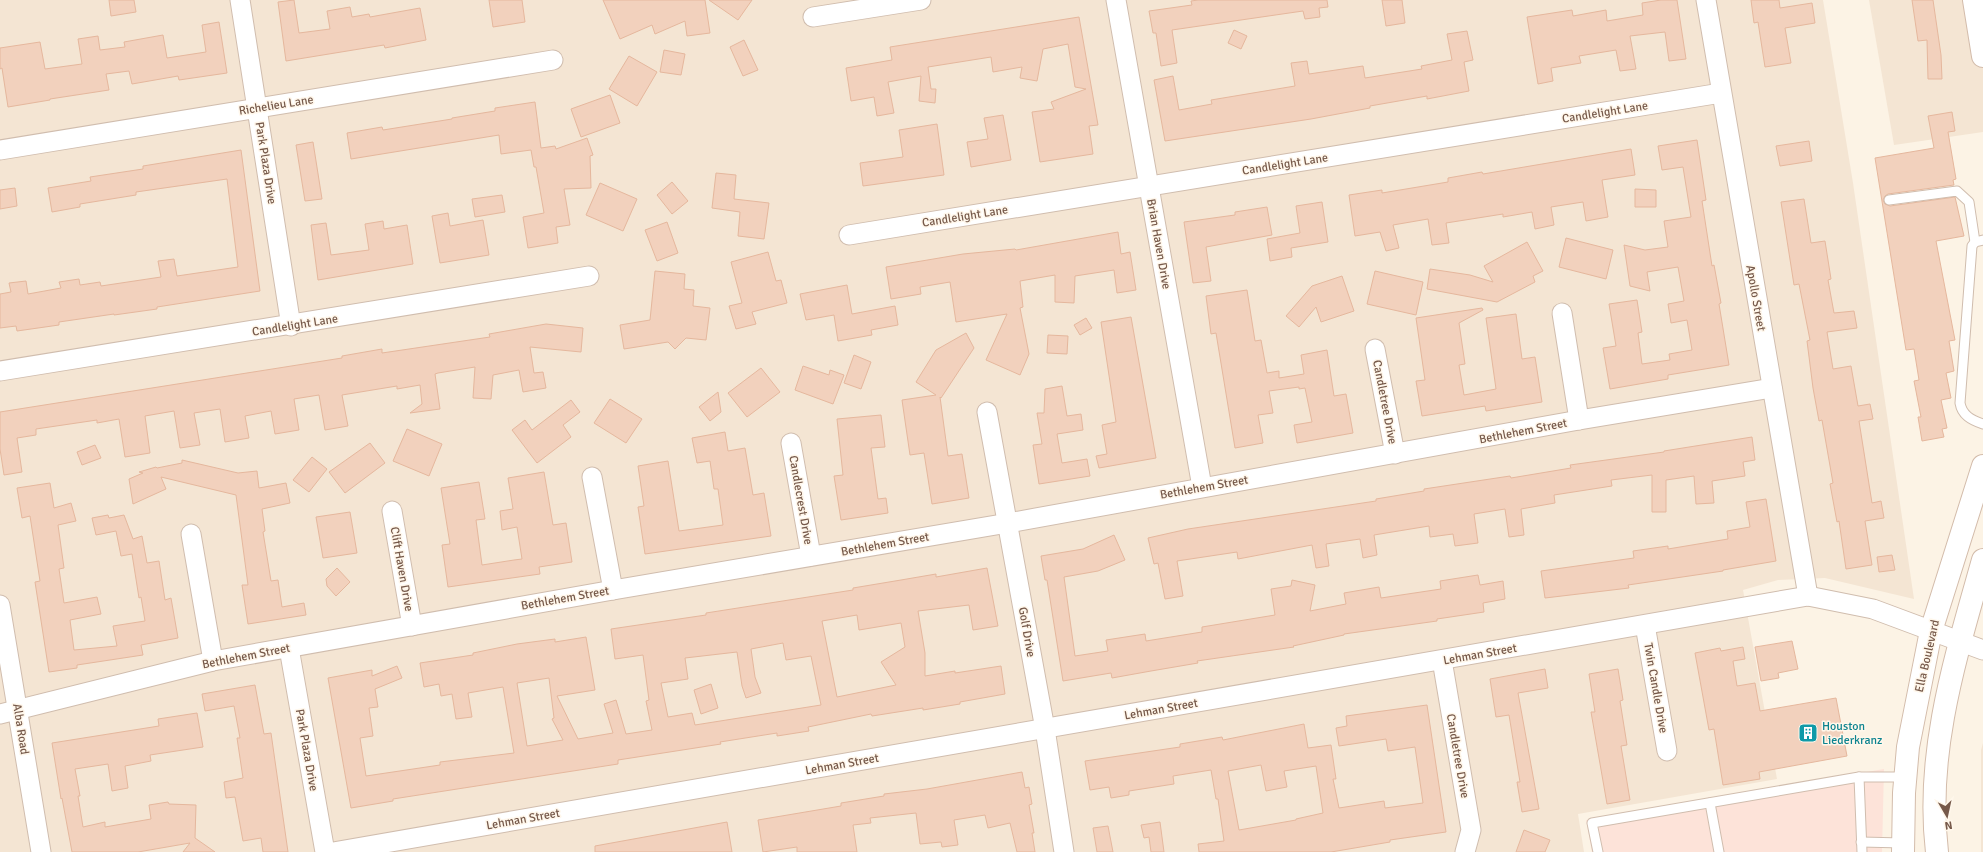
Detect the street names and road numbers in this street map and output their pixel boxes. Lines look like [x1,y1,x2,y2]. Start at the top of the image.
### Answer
street label: Richelieu Lane [238,92,314,119]
street label: Candlelight Lane [1561,98,1649,127]
street label: Park Plaza Drive [252,121,279,205]
street label: Candlelight Lane [1241,150,1329,179]
street label: Brian Haven Drive [1143,198,1174,290]
street label: Candlelight Lane [921,202,1009,231]
street label: Apollo Street [1742,264,1769,332]
street label: Candlelight Lane [251,311,339,340]
street label: Candletree Drive [1369,359,1400,445]
street label: Bethlehem Street [1478,416,1568,447]
street label: Candlecrest Drive [785,454,816,546]
street label: Bethlehem Street [1159,472,1249,503]
street label: Clift Haven Drive [387,526,416,613]
street label: Bethlehem Street [840,529,930,560]
street label: Bethlehem Street [520,583,610,614]
street label: Golf Drive [1015,606,1038,658]
street label: Ella Boulevard [1912,618,1943,694]
street label: Bethlehem Street [201,641,291,672]
street label: Lehman Street [1442,641,1518,668]
street label: Twin Candle Drive [1640,642,1671,734]
street label: Lehman Street [1123,696,1199,723]
street label: Alba Road [9,702,32,756]
street label: Park Plaza Drive [292,708,321,792]
street label: Candletree Drive [1443,713,1472,799]
street label: Lehman Street [804,751,880,778]
street label: Lehman Street [485,806,561,833]

